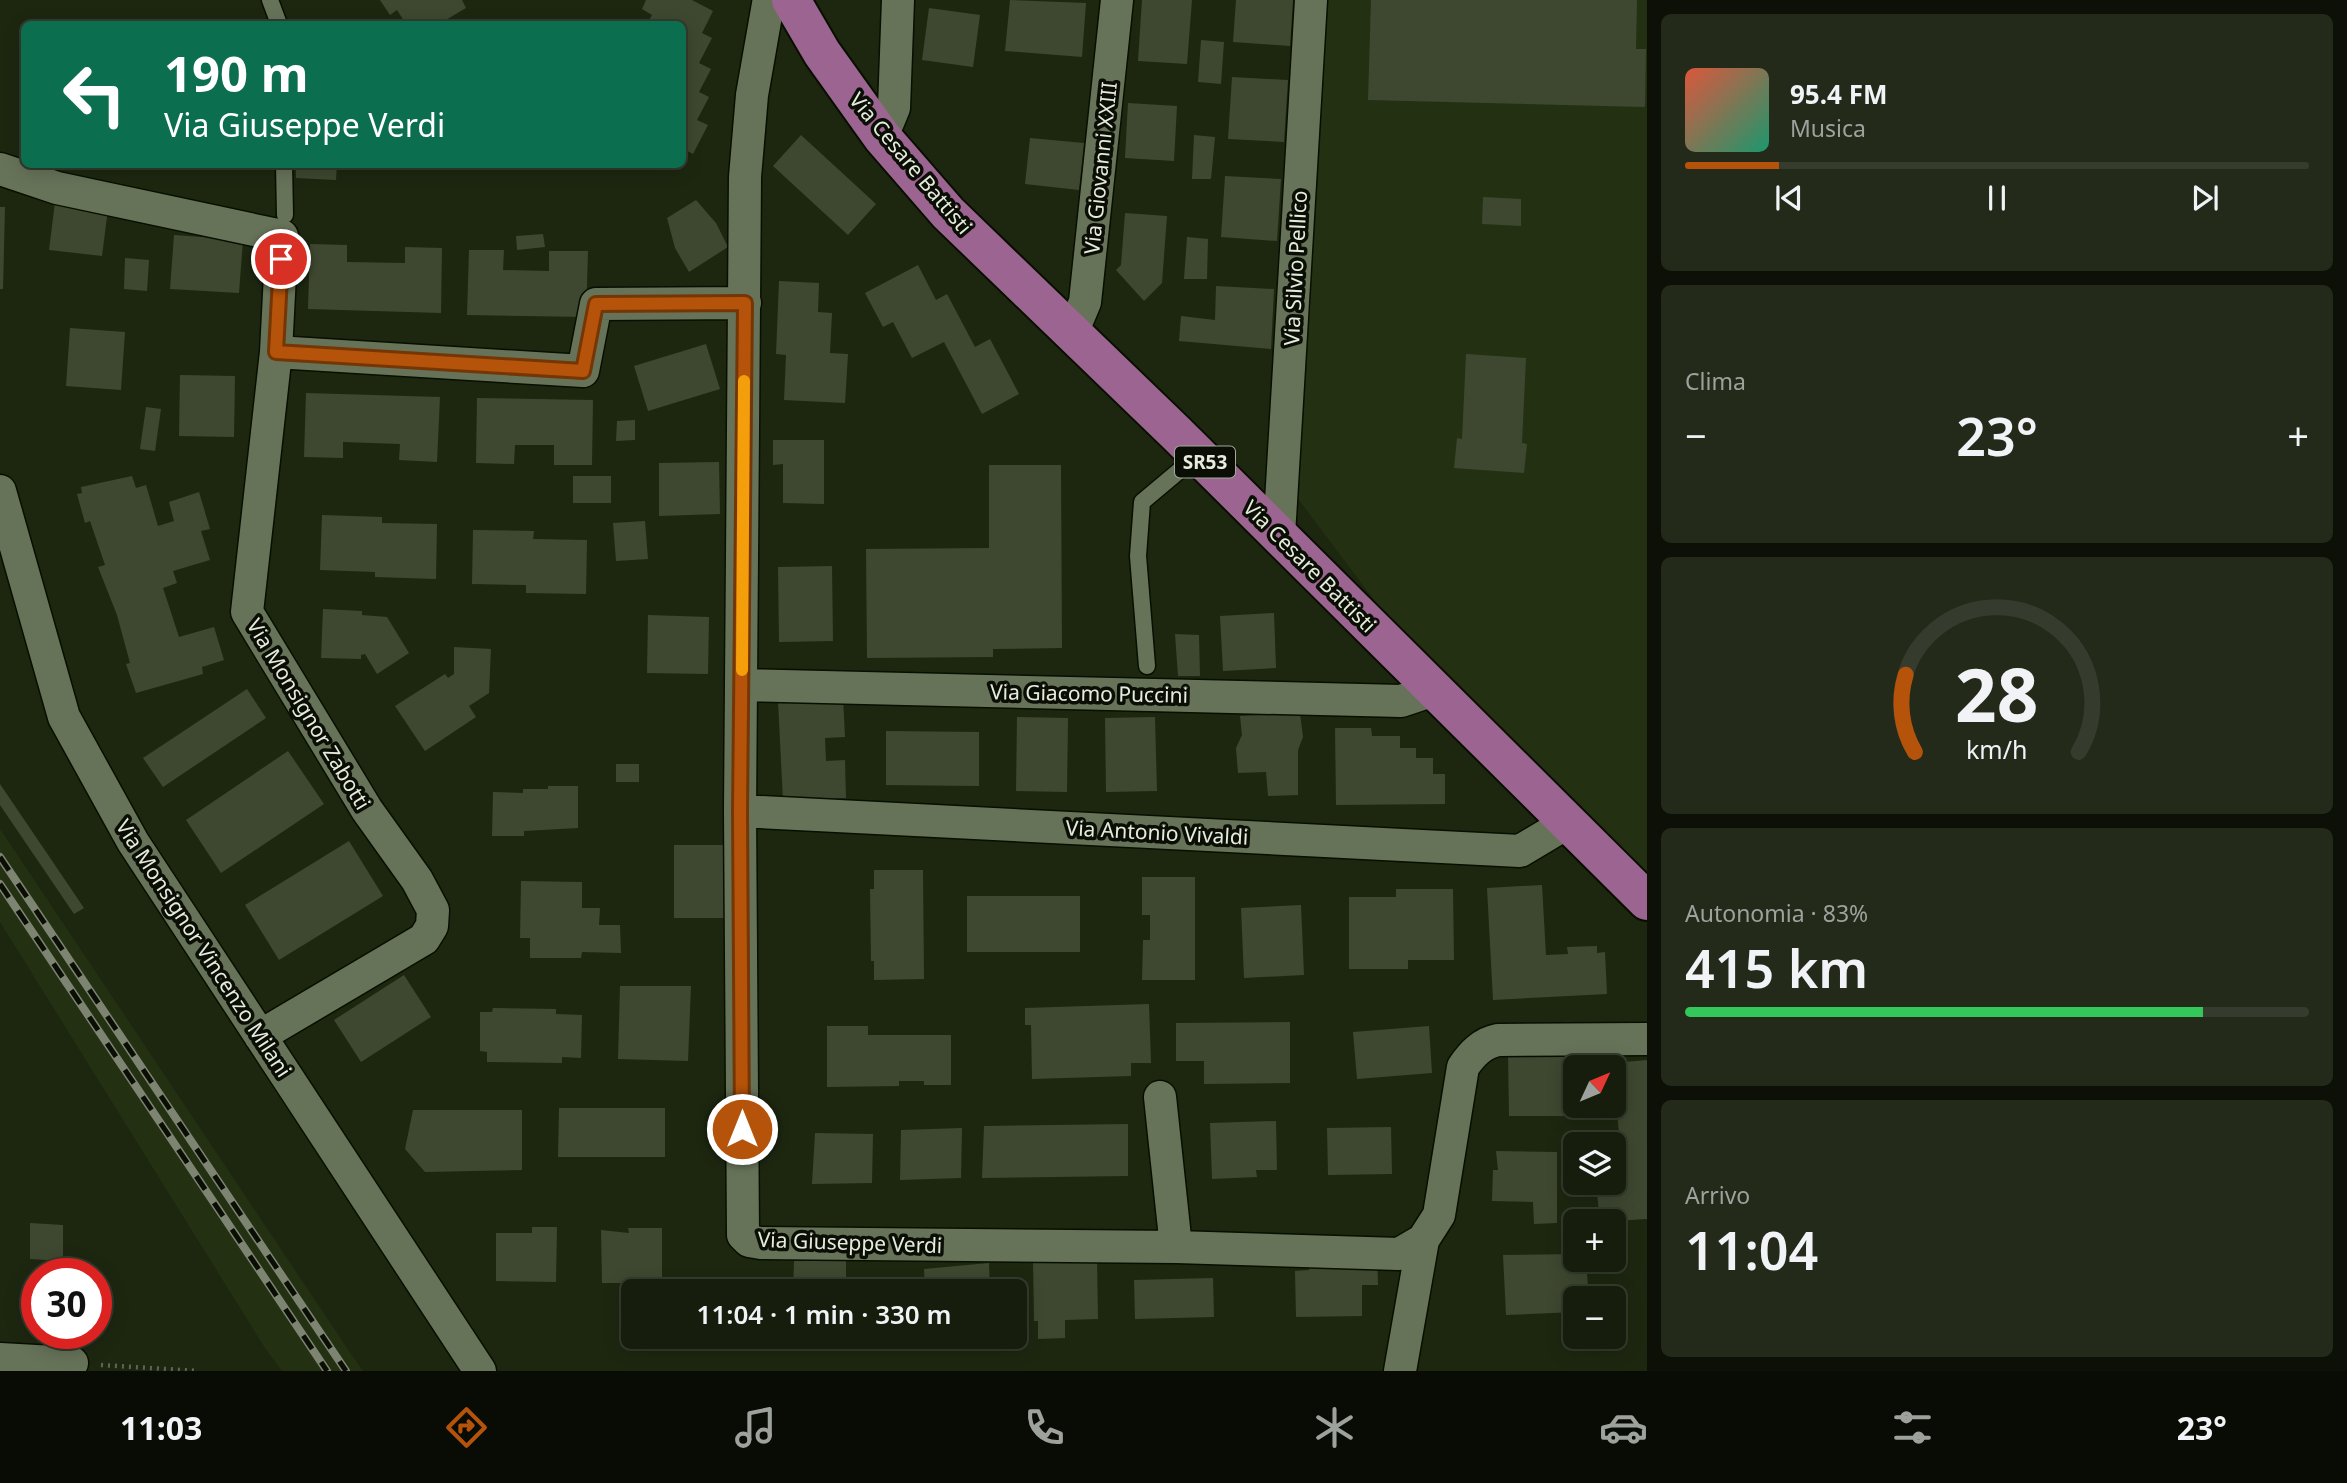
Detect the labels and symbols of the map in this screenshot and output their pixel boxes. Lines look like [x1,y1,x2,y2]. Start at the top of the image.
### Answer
street label: Via Giovanni XXIII [1077,80,1123,256]
street label: Via Cesare Battisti [843,86,979,240]
street label: Via Silvio Pellico [1277,190,1313,346]
pin [251,229,311,289]
road number: SR53 [1175,446,1235,477]
street label: Via Cesare Battisti [1238,494,1382,638]
street label: Via Monsignor Zabotti [241,613,377,815]
street label: Via Giacomo Puccini [990,677,1188,709]
street label: Via Antonio Vivaldi [1065,813,1249,851]
street label: Via Monsignor Vincenzo Milani [110,814,298,1082]
north arrow [1563,1055,1626,1118]
position arrow [705,1092,779,1166]
street label: Via Giuseppe Verdi [757,1225,943,1259]
speed limit sign: 30 [21,1258,112,1349]

